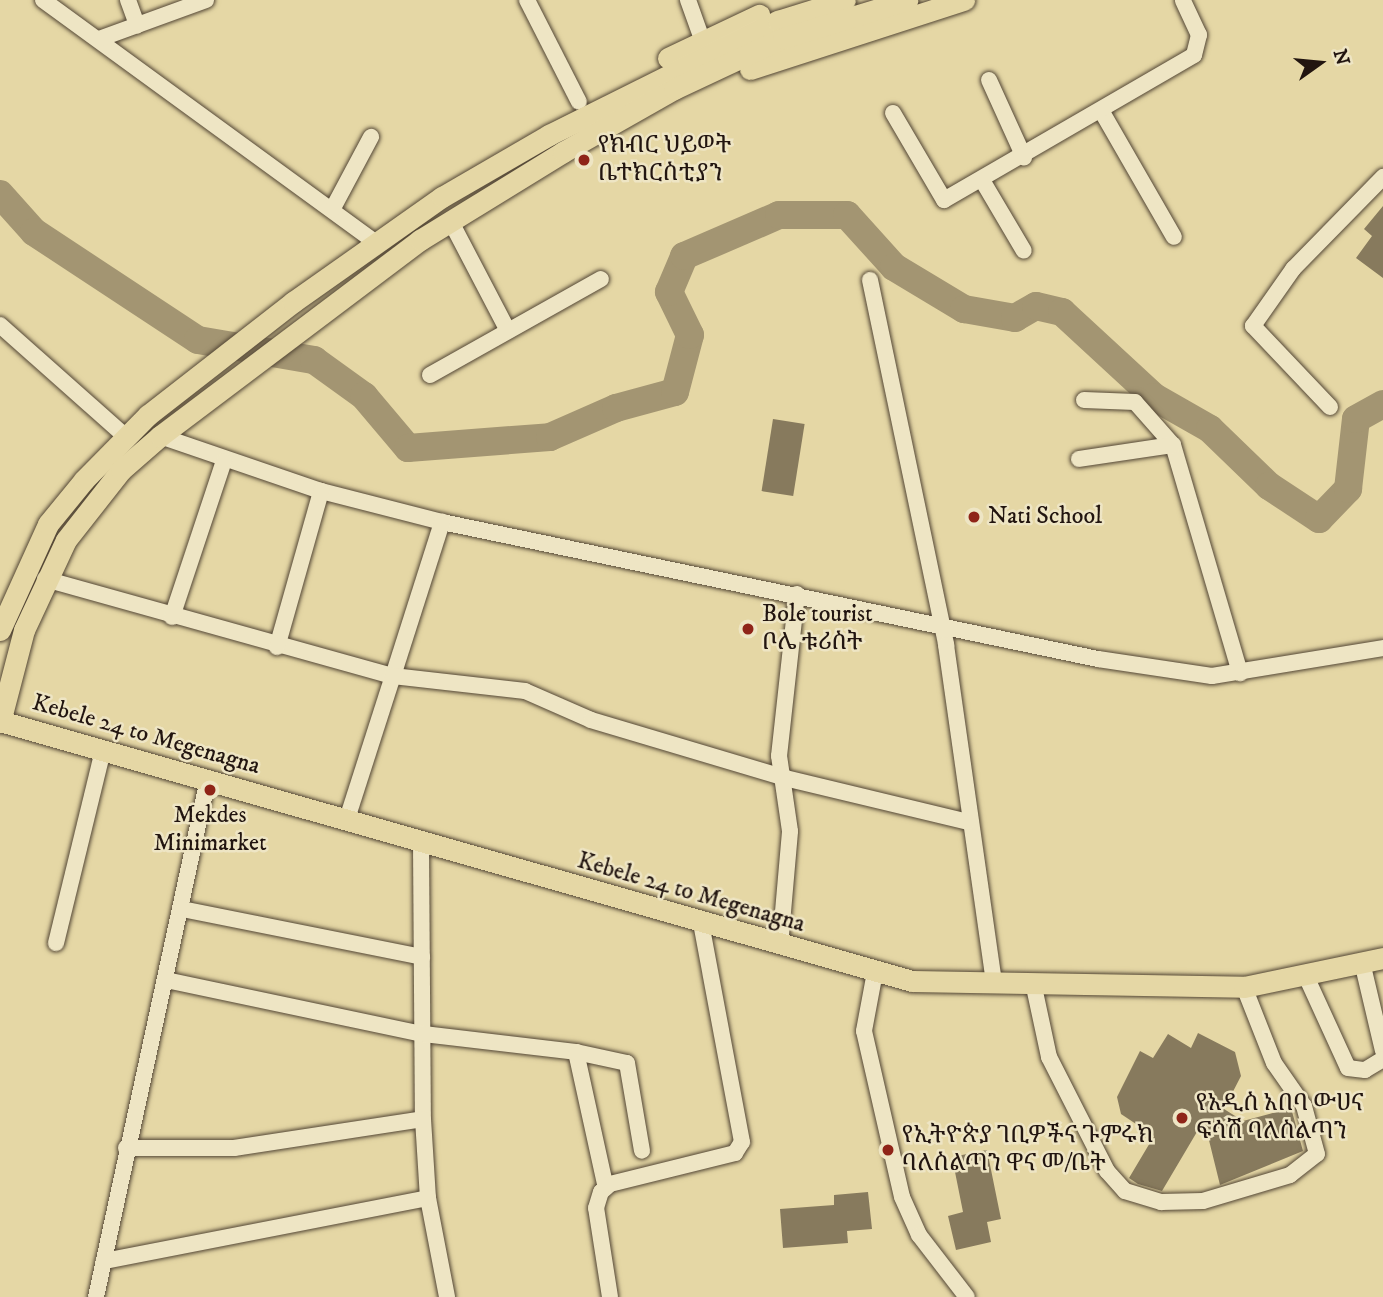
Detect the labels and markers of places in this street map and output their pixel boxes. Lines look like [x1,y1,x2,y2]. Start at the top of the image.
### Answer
place label: የክብር ህይወት ቤተክርስቲያን [598,132,731,188]
marker: የክብር ህይወት ቤተክርስቲያን [576,152,592,168]
place label: Nati School [988,503,1102,531]
marker: Nati School [966,509,982,525]
place label: Bole tourist ቦሌ ቱሪስት [762,601,873,657]
marker: Bole tourist ቦሌ ቱሪስት [740,621,756,637]
marker: Mekdes Minimarket [202,782,218,798]
place label: Mekdes Minimarket [153,802,267,858]
place label: የአዲስ አበባ ውሀና ፍሳሽ ባለስልጣን [1196,1090,1364,1146]
marker: የአዲስ አበባ ውሀና ፍሳሽ ባለስልጣን [1174,1110,1190,1126]
place label: የኢትዮጵያ ገቢዎችና ጉምሩክ ባለስልጣን ዋና መ/ቤት [902,1122,1153,1178]
marker: የኢትዮጵያ ገቢዎችና ጉምሩክ ባለስልጣን ዋና መ/ቤት [880,1142,896,1158]

